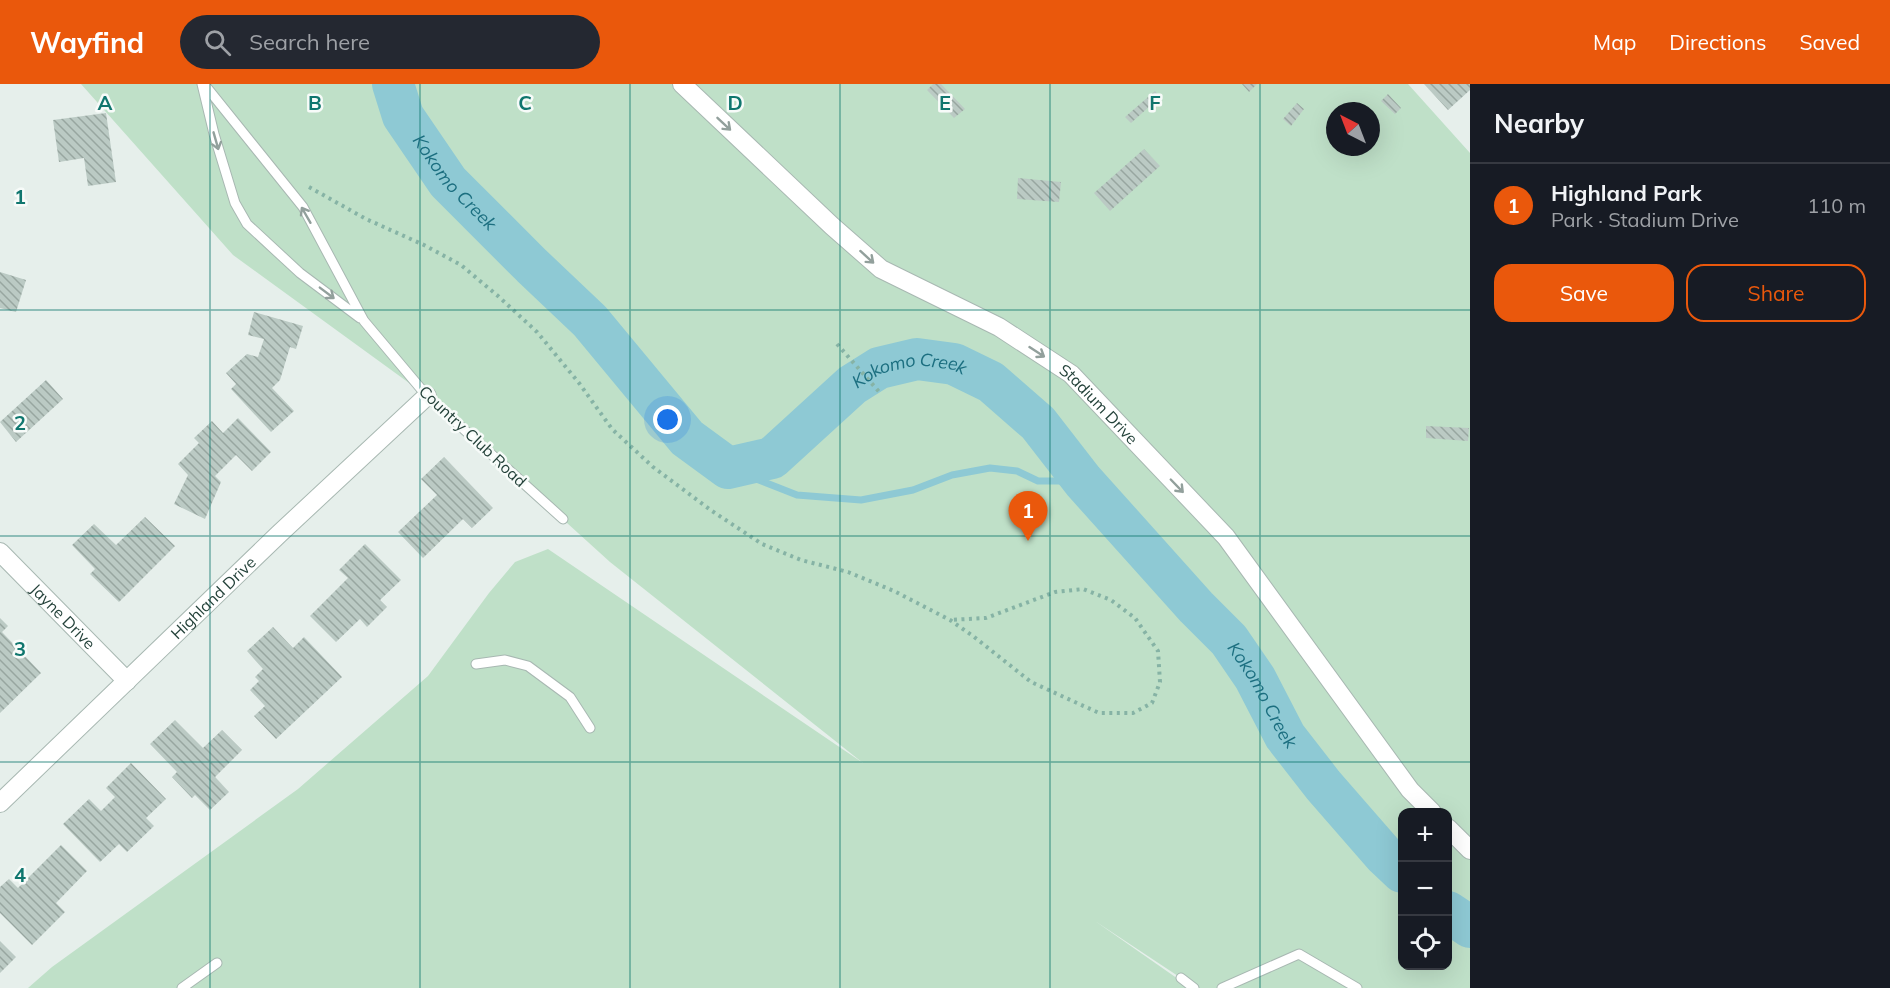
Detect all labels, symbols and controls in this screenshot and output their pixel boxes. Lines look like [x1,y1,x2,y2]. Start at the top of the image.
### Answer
search box [180,15,600,69]
text: Wayfind [30,25,144,60]
icon: search [201,26,234,59]
text: Search here [249,28,370,56]
text: Map [1593,29,1636,55]
text: Directions [1669,29,1766,55]
text: Saved [1799,29,1860,55]
text: A [98,90,113,115]
text: B [308,90,322,115]
text: C [518,90,532,115]
text: D [727,90,743,115]
text: E [939,90,951,115]
text: F [1149,90,1161,115]
north arrow [1326,102,1380,156]
text: Nearby [1494,107,1584,140]
one-way arrow [716,117,731,131]
water label: Kokomo Creek [408,130,502,236]
one-way arrow [211,131,222,150]
text: Highland Park [1551,179,1702,207]
text: 1 [14,184,26,209]
text: 1 [1508,193,1520,218]
text: 110 m [1807,193,1866,218]
one-way arrow [300,206,311,224]
text: Park · Stadium Drive [1551,207,1739,232]
one-way arrow [859,250,874,264]
button: Save [1494,264,1674,322]
button: Share [1686,264,1866,322]
one-way arrow [319,287,335,300]
one-way arrow [1028,346,1045,358]
water label: Kokomo Creek [847,347,972,393]
street label: Stadium Drive [1056,359,1142,448]
street label: Country Club Road [415,381,531,491]
your location [653,405,682,434]
text: 2 [14,410,26,435]
one-way arrow [1170,478,1185,493]
pin: 1 [1008,492,1048,541]
street label: Highland Drive [166,552,260,643]
street label: Jayne Drive [26,579,100,653]
text: 3 [14,636,26,661]
water label: Kokomo Creek [1223,637,1303,753]
map controls [1398,808,1452,970]
button: + [1398,808,1452,862]
text: 4 [14,862,26,887]
button: − [1398,862,1452,916]
button: locate [1398,916,1452,970]

